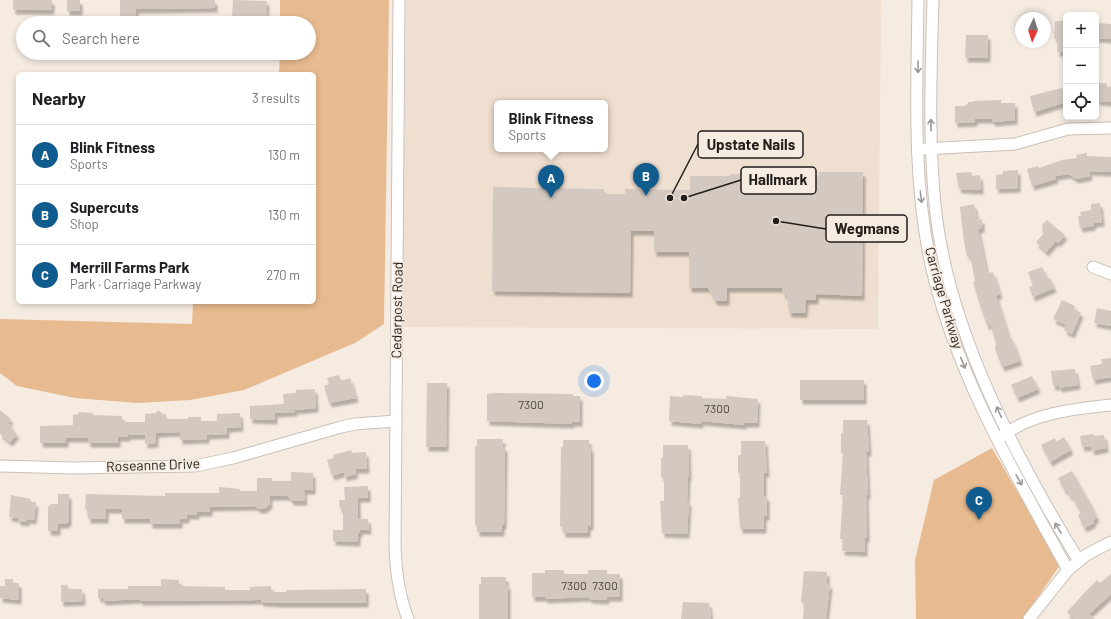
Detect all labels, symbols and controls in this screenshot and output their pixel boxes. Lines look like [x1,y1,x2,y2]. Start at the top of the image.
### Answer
north arrow [1015,12,1051,48]
map controls [1063,12,1099,120]
button: + [1063,12,1099,48]
search box [16,16,316,60]
icon: search [30,27,52,49]
text: Search here [62,29,140,47]
button: − [1063,48,1099,84]
one-way arrow [914,60,922,73]
button: locate [1063,84,1099,120]
text: Nearby [32,88,86,108]
text: 3 results [252,90,300,106]
popup [494,100,608,152]
text: Blink Fitness [508,109,594,127]
one-way arrow [927,119,935,132]
text: Sports [508,127,546,143]
callout: Upstate Nails [698,131,803,158]
text: Upstate Nails [707,135,796,153]
text: Blink Fitness [70,138,155,156]
text: A [41,147,49,163]
text: 130 m [268,147,300,163]
text: Sports [70,156,108,172]
pin: B [633,163,659,196]
pin: A [538,165,564,198]
callout: Hallmark [741,167,816,194]
text: Hallmark [749,170,807,188]
one-way arrow [917,190,925,203]
text: Supercuts [70,198,139,216]
text: B [41,207,49,223]
text: 130 m [268,207,300,223]
callout: Wegmans [826,215,907,242]
text: Shop [70,216,99,232]
text: Wegmans [835,219,900,237]
street label: Carriage Parkway [922,245,967,351]
text: Merrill Farms Park [70,258,189,276]
street label: Cedarpost Road [387,262,406,358]
text: C [41,267,49,283]
text: 270 m [266,267,300,283]
text: Park · Carriage Parkway [70,276,201,292]
one-way arrow [959,357,967,369]
your location [584,371,604,391]
house number: 7300 [518,397,544,411]
house number: 7300 [704,401,730,415]
one-way arrow [995,406,1002,418]
street label: Roseanne Drive [106,454,200,475]
one-way arrow [1016,474,1023,486]
pin: C [966,487,992,520]
one-way arrow [1054,523,1062,534]
house number: 7300 [561,578,587,592]
house number: 7300 [592,578,618,592]

